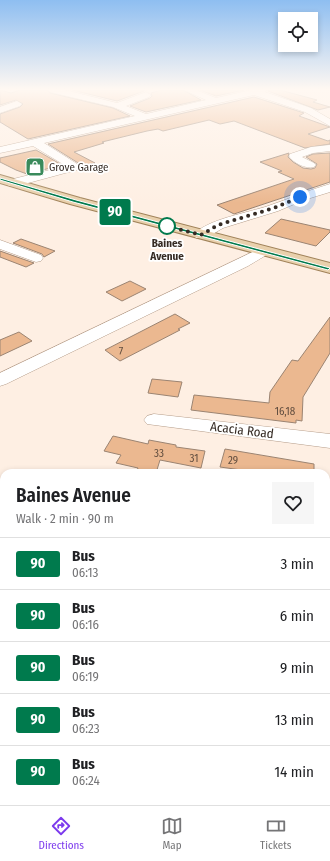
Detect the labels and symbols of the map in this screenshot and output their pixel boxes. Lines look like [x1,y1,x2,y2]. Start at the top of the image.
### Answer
shop icon: Grove Garage [24,156,46,178]
place label: Grove Garage [49,161,108,174]
your location [290,187,310,207]
line badge: 90 [97,199,133,225]
marker: Baines Avenue [158,217,176,235]
place label: Baines Avenue [149,237,184,263]
house number: 7 [119,345,124,358]
house number: 16,18 [275,405,296,418]
street label: Acacia Road [209,419,275,441]
house number: 33 [154,447,164,460]
house number: 31 [190,452,199,465]
house number: 29 [228,454,238,467]

